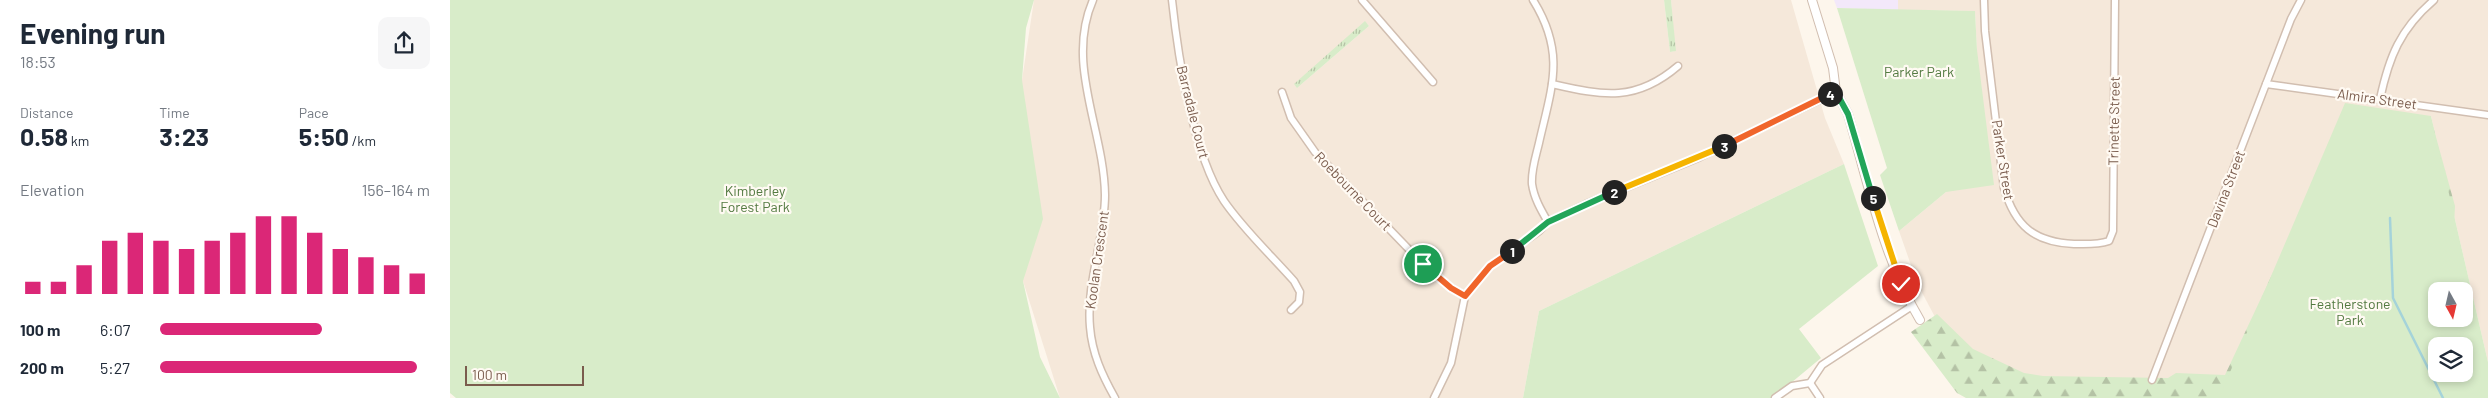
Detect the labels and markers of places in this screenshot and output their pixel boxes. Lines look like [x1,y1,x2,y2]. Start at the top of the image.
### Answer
pin: 4 [1818,82,1842,106]
pin: 3 [1712,134,1736,158]
pin: 2 [1602,180,1626,204]
pin: 5 [1860,186,1886,210]
pin: 1 [1500,238,1524,264]
pin [1402,243,1444,285]
pin [1880,263,1922,305]

